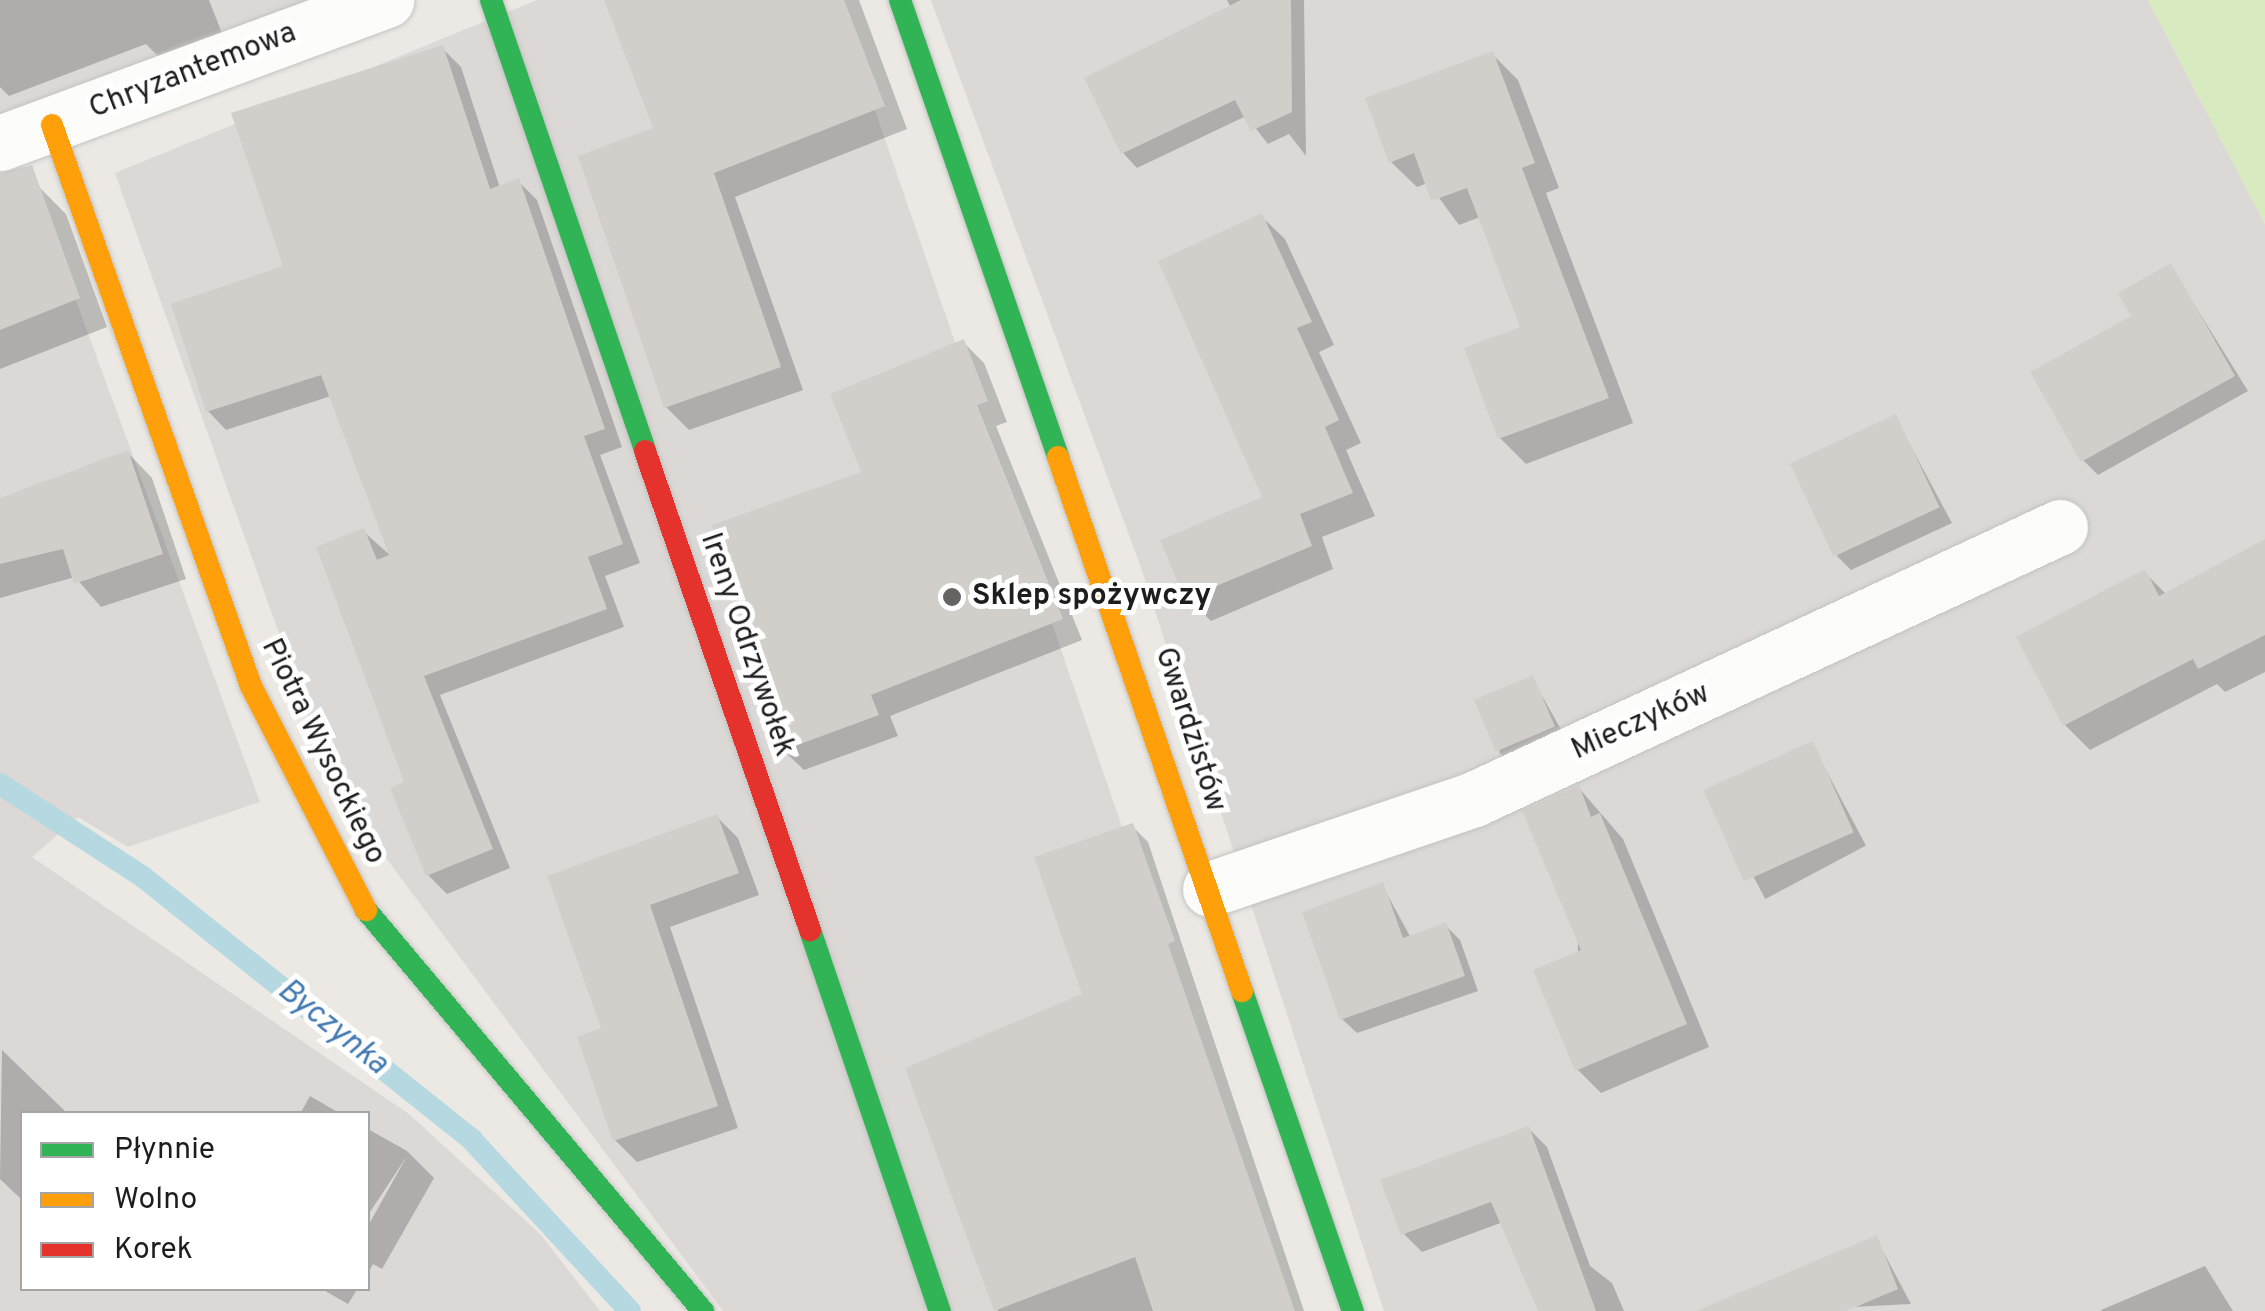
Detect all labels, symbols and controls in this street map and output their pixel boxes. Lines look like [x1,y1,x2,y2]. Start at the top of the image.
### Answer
street label: Chryzantemowa [84,16,302,128]
street label: Ireny Odrzywołek [691,529,801,761]
place label: Sklep spożywczy [972,579,1211,615]
marker: Sklep spożywczy [941,586,963,608]
street label: Piotra Wysockiego [252,633,392,871]
street label: Gwardzistów [1145,643,1233,817]
street label: Mieczyków [1566,677,1716,769]
water label: Byczynka [269,972,395,1084]
legend [20,1111,370,1291]
text: Płynnie [114,1132,215,1169]
text: Wolno [114,1182,197,1219]
text: Korek [114,1232,193,1269]

